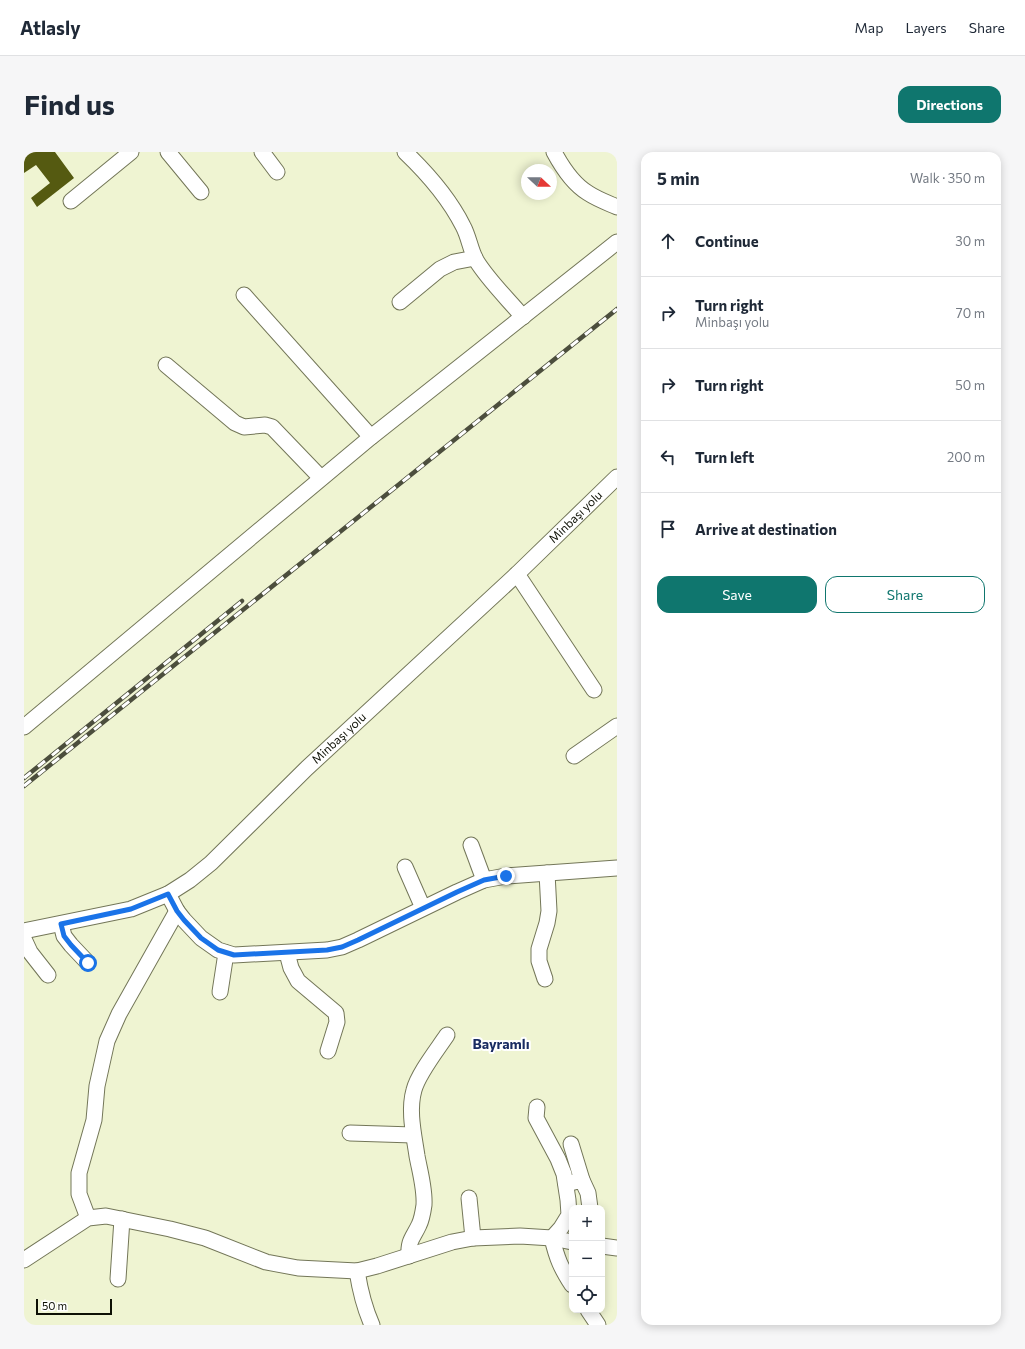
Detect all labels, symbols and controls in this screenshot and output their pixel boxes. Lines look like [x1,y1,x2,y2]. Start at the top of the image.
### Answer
text: Atlasly [20,16,81,39]
text: Map [855,19,883,36]
text: Layers [905,19,947,36]
text: Share [969,19,1005,36]
button: Directions [898,86,1001,123]
text: Find us [24,87,115,121]
north arrow [521,164,557,200]
text: 5 min [657,168,700,189]
text: Walk · 350 m [910,170,985,186]
icon: ahead [657,230,679,252]
text: Continue [695,232,759,250]
text: 30 m [955,233,985,249]
text: Turn right [695,296,764,314]
icon: right [657,302,679,324]
text: 70 m [956,305,985,321]
text: Minbaşı yolu [695,314,769,330]
icon: right [657,374,679,396]
text: Turn right [695,376,764,394]
text: 50 m [955,377,985,393]
icon: left [657,446,679,468]
text: Turn left [695,448,754,466]
text: 200 m [947,449,985,465]
street label: Minbaşı yolu [545,487,605,545]
icon: arrive [657,518,679,540]
text: Arrive at destination [695,520,837,538]
button: Save [657,576,817,613]
button: Share [825,576,985,613]
street label: Minbaşı yolu [308,709,368,766]
route end [497,867,515,885]
route start [79,954,97,972]
district label: Bayramlı [472,1035,530,1052]
map controls [569,1205,605,1313]
button: + [569,1205,605,1241]
button: − [569,1241,605,1277]
button: locate [569,1277,605,1313]
scale bar [36,1297,112,1316]
text: 50 m [42,1299,67,1312]

